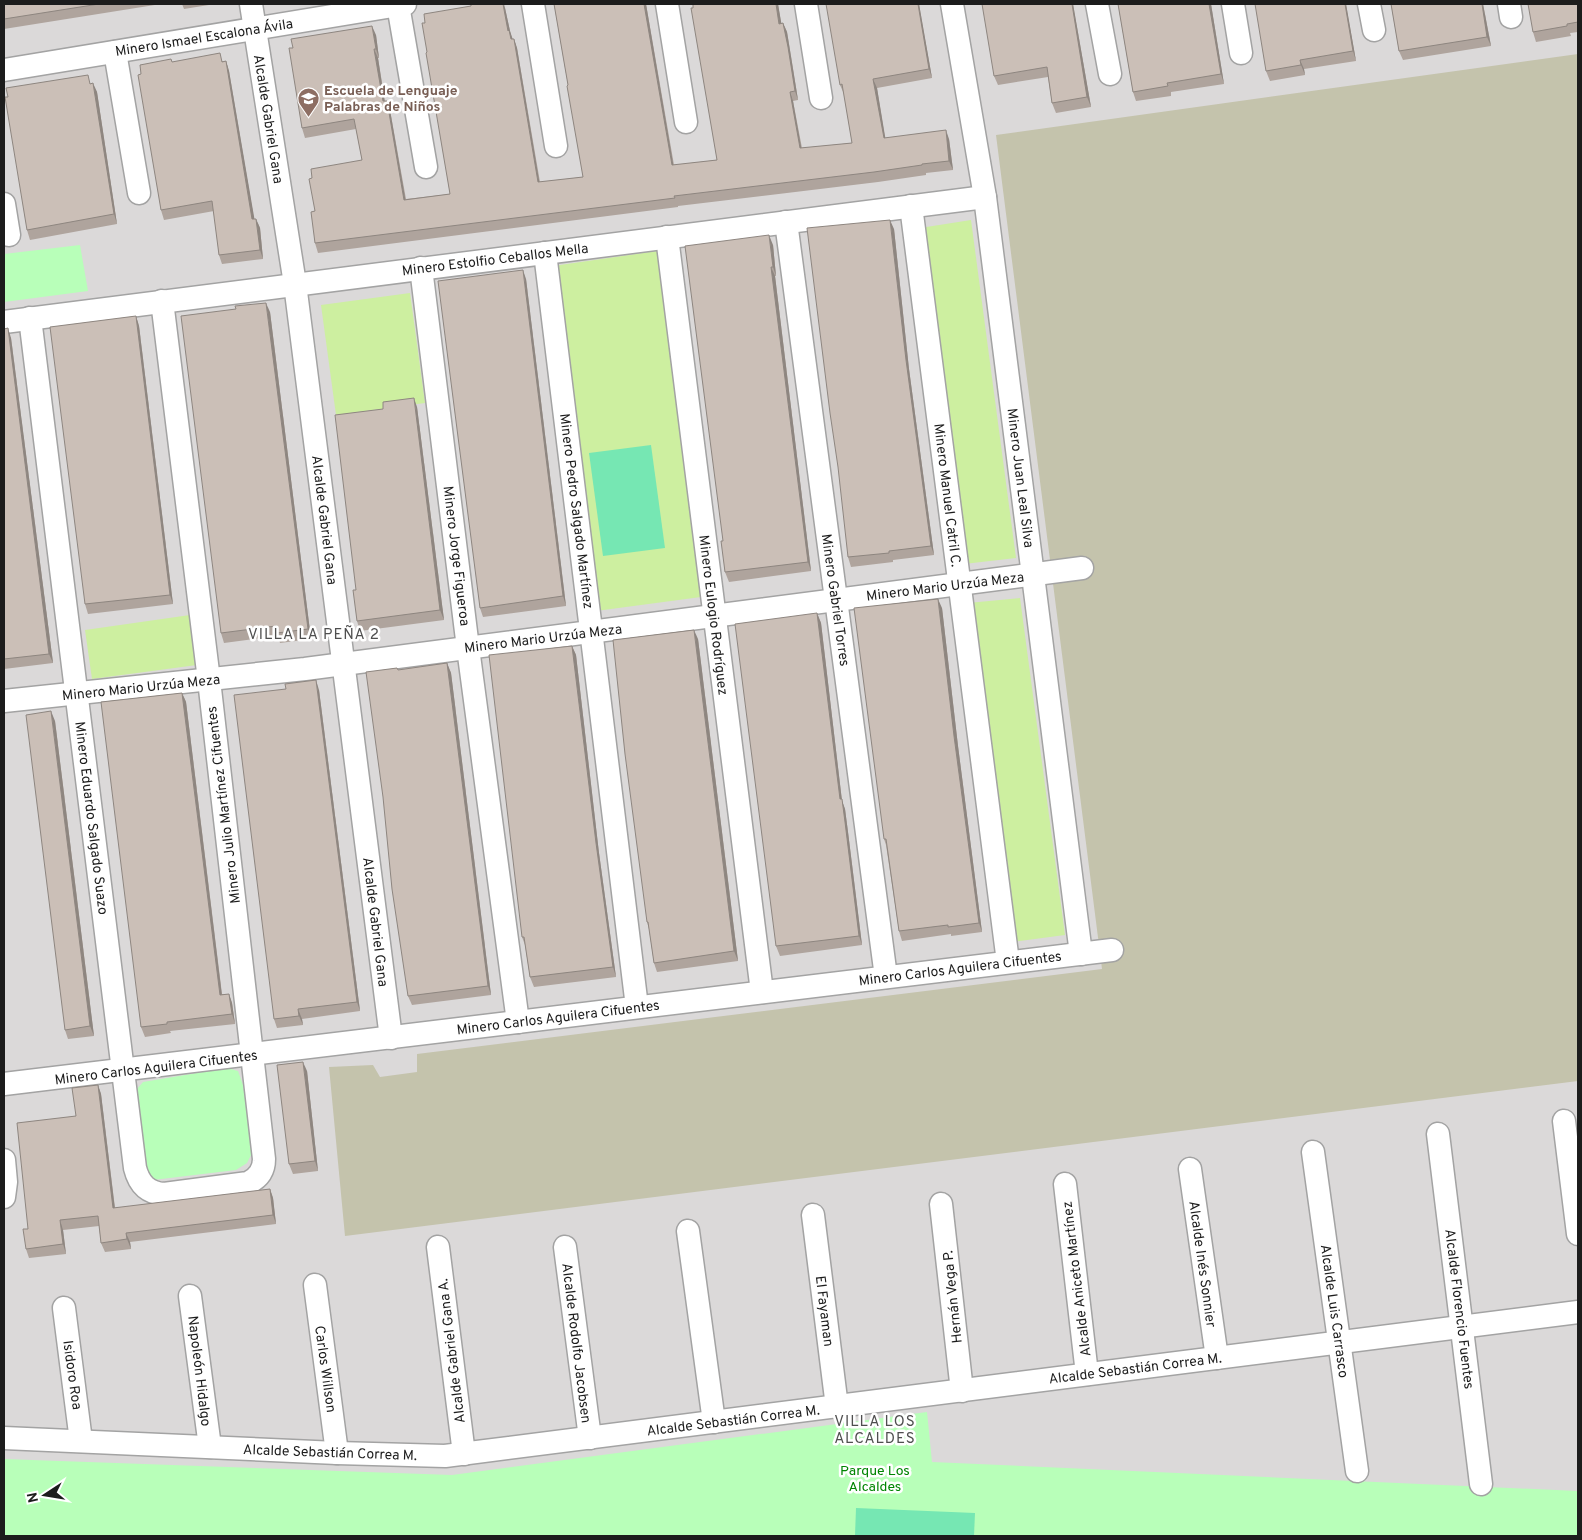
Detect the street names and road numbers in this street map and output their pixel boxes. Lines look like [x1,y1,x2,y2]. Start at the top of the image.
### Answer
street label: Minero Ismael Escalona Ávila [114,15,294,61]
street label: Alcalde Gabriel Gana [249,53,286,185]
street label: Minero Estolfio Ceballos Mella [401,241,589,280]
street label: Minero Juan Leal Silva [1003,407,1037,549]
street label: Minero Pedro Salgado Martínez [555,412,596,610]
street label: Minero Manuel Catril C. [929,422,964,568]
street label: Alcalde Gabriel Gana [307,454,340,586]
street label: Minero Jorge Figueroa [438,485,473,627]
street label: Minero Gabriel Torres [817,533,852,667]
street label: Minero Eulogio Rodríguez [694,534,731,696]
street label: Minero Mario Urzúa Meza [865,569,1025,606]
street label: Minero Mario Urzúa Meza [463,621,623,658]
street label: Minero Mario Urzúa Meza [61,672,221,705]
street label: Minero Julio Martínez Cifuentes [204,705,245,904]
street label: Minero Eduardo Salgado Suazo [70,721,111,916]
street label: Alcalde Gabriel Gana [358,856,391,988]
street label: Minero Carlos Aguilera Cifuentes [858,949,1063,990]
street label: Minero Carlos Aguilera Cifuentes [456,998,661,1039]
street label: Minero Carlos Aguilera Cifuentes [54,1048,259,1089]
street label: Alcalde Aniceto Martínez [1060,1200,1095,1357]
street label: Alcalde Inés Sonnier [1184,1200,1219,1329]
street label: Alcalde Florencio Fuentes [1440,1228,1477,1390]
street label: Alcalde Luis Carrasco [1316,1243,1351,1379]
street label: Hernán Vega P. [940,1250,967,1344]
street label: Alcalde Rodolfo Jacobsen [557,1262,594,1424]
street label: El Fayaman [811,1275,836,1348]
street label: Alcalde Gabriel Gana A. [435,1277,470,1424]
street label: Napoleón Hidalgo [183,1315,214,1428]
street label: Carlos Willson [310,1325,339,1414]
street label: Isidoro Roa [58,1339,85,1411]
street label: Alcalde Sebastián Correa M. [1048,1350,1223,1389]
street label: Alcalde Sebastián Correa M. [646,1402,821,1441]
street label: Alcalde Sebastián Correa M. [243,1442,417,1465]

